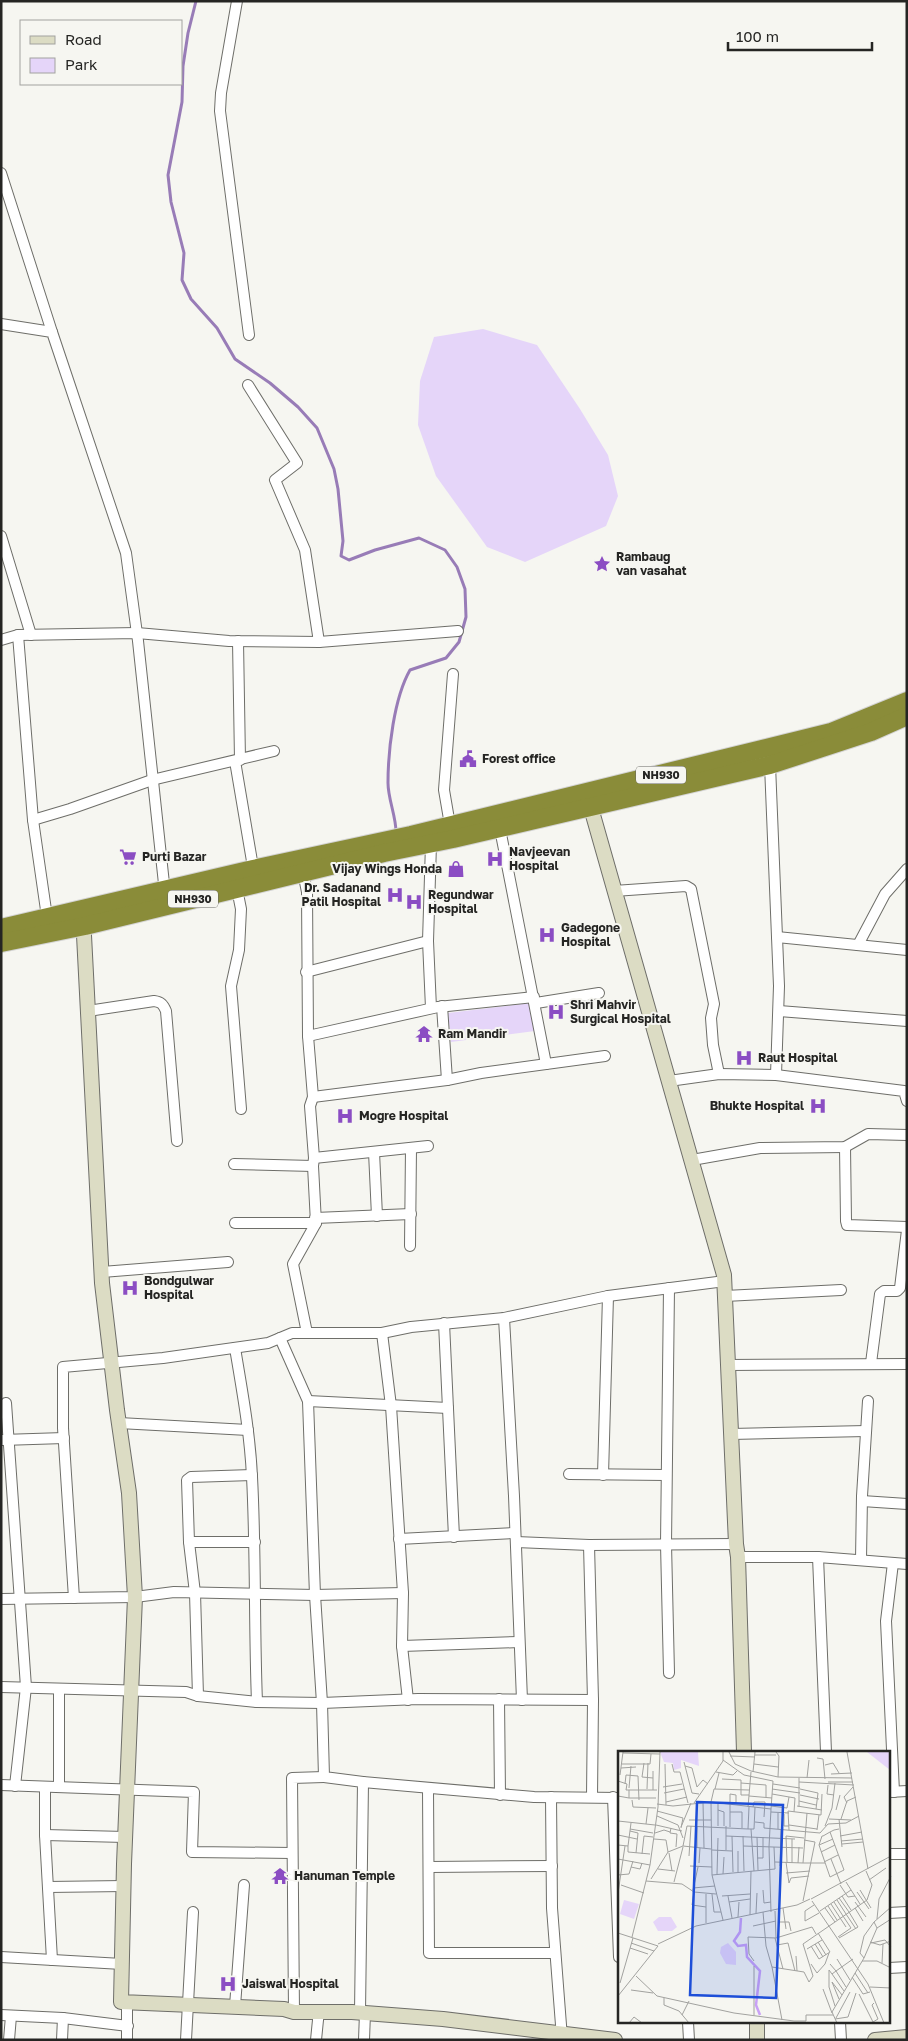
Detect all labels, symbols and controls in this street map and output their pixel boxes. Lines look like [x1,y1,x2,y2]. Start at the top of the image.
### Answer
legend [20,20,182,85]
scale bar [728,20,872,52]
text: 100 m [736,27,779,45]
text: Road [65,30,102,48]
text: Park [65,55,98,73]
place label: Rambaug van vasahat [616,549,687,578]
place icon: Rambaug van vasahat [592,554,612,574]
public building icon: Forest office [458,749,478,769]
place label: Forest office [482,751,556,766]
road number: NH930 [636,766,686,784]
place label: Navjeevan Hospital [509,844,570,873]
supermarket icon: Purti Bazar [118,847,138,867]
place label: Purti Bazar [142,849,207,864]
hospital icon: Navjeevan Hospital [485,849,505,869]
shop icon: Vijay Wings Honda [446,859,466,879]
place label: Vijay Wings Honda [332,861,442,876]
place label: Dr. Sadanand Patil Hospital [302,880,381,909]
hospital icon: Dr. Sadanand Patil Hospital [385,885,405,905]
place label: Regundwar Hospital [428,887,494,916]
road number: NH930 [168,891,218,908]
hospital icon: Regundwar Hospital [404,892,424,912]
place label: Gadegone Hospital [561,920,620,949]
hospital icon: Gadegone Hospital [537,925,557,945]
place label: Shri Mahvir Surgical Hospital [570,997,671,1026]
hospital icon: Shri Mahvir Surgical Hospital [546,1002,566,1022]
temple icon: Ram Mandir [414,1024,434,1044]
place label: Ram Mandir [438,1026,507,1041]
hospital icon: Raut Hospital [734,1048,754,1068]
place label: Raut Hospital [758,1050,838,1065]
hospital icon: Bhukte Hospital [808,1096,828,1116]
place label: Bhukte Hospital [710,1098,804,1113]
hospital icon: Mogre Hospital [335,1106,355,1126]
place label: Mogre Hospital [359,1108,448,1123]
place label: Bondgulwar Hospital [144,1273,214,1302]
hospital icon: Bondgulwar Hospital [120,1278,140,1298]
inset map [618,1751,890,2024]
temple icon: Hanuman Temple [270,1866,290,1886]
place label: Hanuman Temple [294,1868,395,1883]
hospital icon: Jaiswal Hospital [218,1974,238,1994]
place label: Jaiswal Hospital [242,1976,339,1991]

